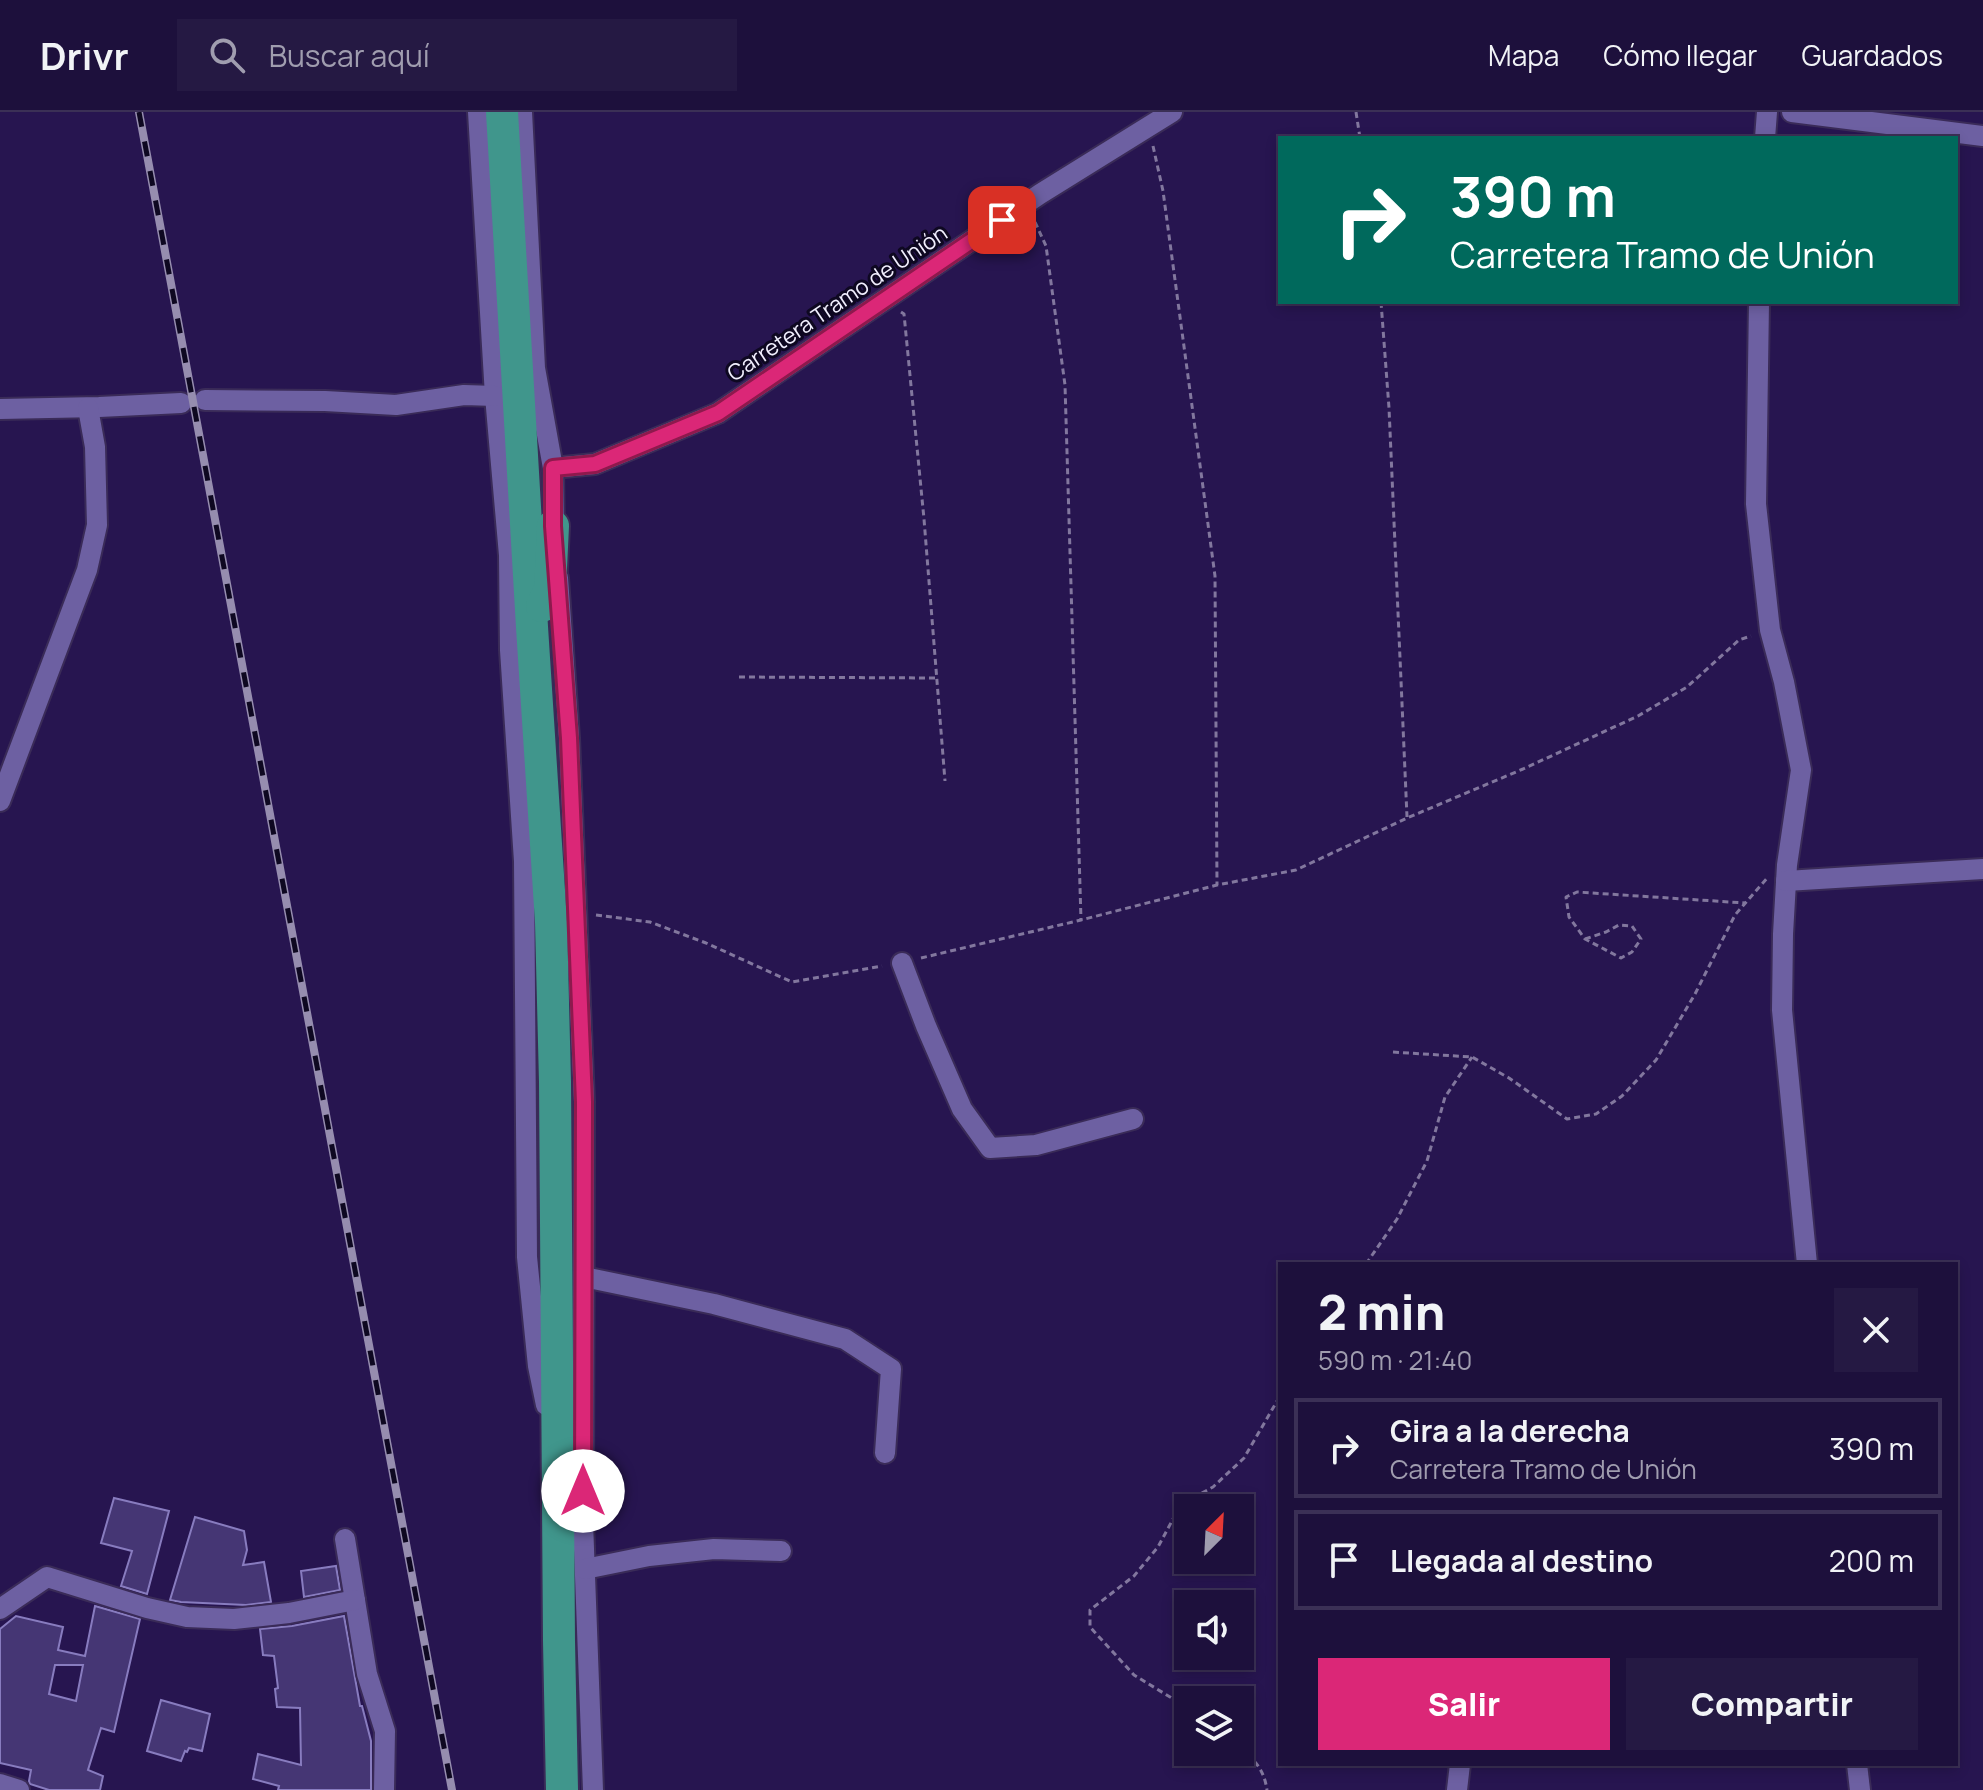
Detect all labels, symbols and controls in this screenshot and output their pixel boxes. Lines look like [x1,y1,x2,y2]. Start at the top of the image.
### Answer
search box [177,19,737,91]
text: Drivr [40,29,129,81]
icon: search [205,33,249,77]
text: Buscar aquí [269,35,430,76]
text: Mapa [1488,36,1559,74]
text: Cómo llegar [1603,36,1757,74]
text: Guardados [1801,36,1943,74]
text: 390 m [1450,157,1616,234]
icon: right [1318,168,1422,272]
pin [968,186,1036,254]
icon: arrive [980,198,1024,242]
street label: Carretera Tramo de Unión [721,218,953,388]
text: Carretera Tramo de Unión [1450,230,1875,279]
text: 2 min [1318,1279,1445,1344]
button: close [1834,1288,1918,1372]
text: 590 m · 21:40 [1318,1342,1472,1378]
text: Gira a la derecha [1390,1410,1630,1451]
icon: right [1322,1426,1366,1470]
text: 390 m [1829,1428,1914,1469]
position arrow [541,1449,625,1533]
text: Carretera Tramo de Unión [1390,1451,1697,1487]
north arrow [1174,1494,1254,1574]
map controls [1174,1494,1254,1766]
icon: arrive [1322,1538,1366,1582]
text: Llegada al destino [1390,1540,1653,1581]
text: 200 m [1829,1540,1914,1581]
button: sound [1174,1590,1254,1670]
button: Salir [1318,1658,1610,1750]
button: Compartir [1626,1658,1918,1750]
button: layers [1174,1686,1254,1766]

